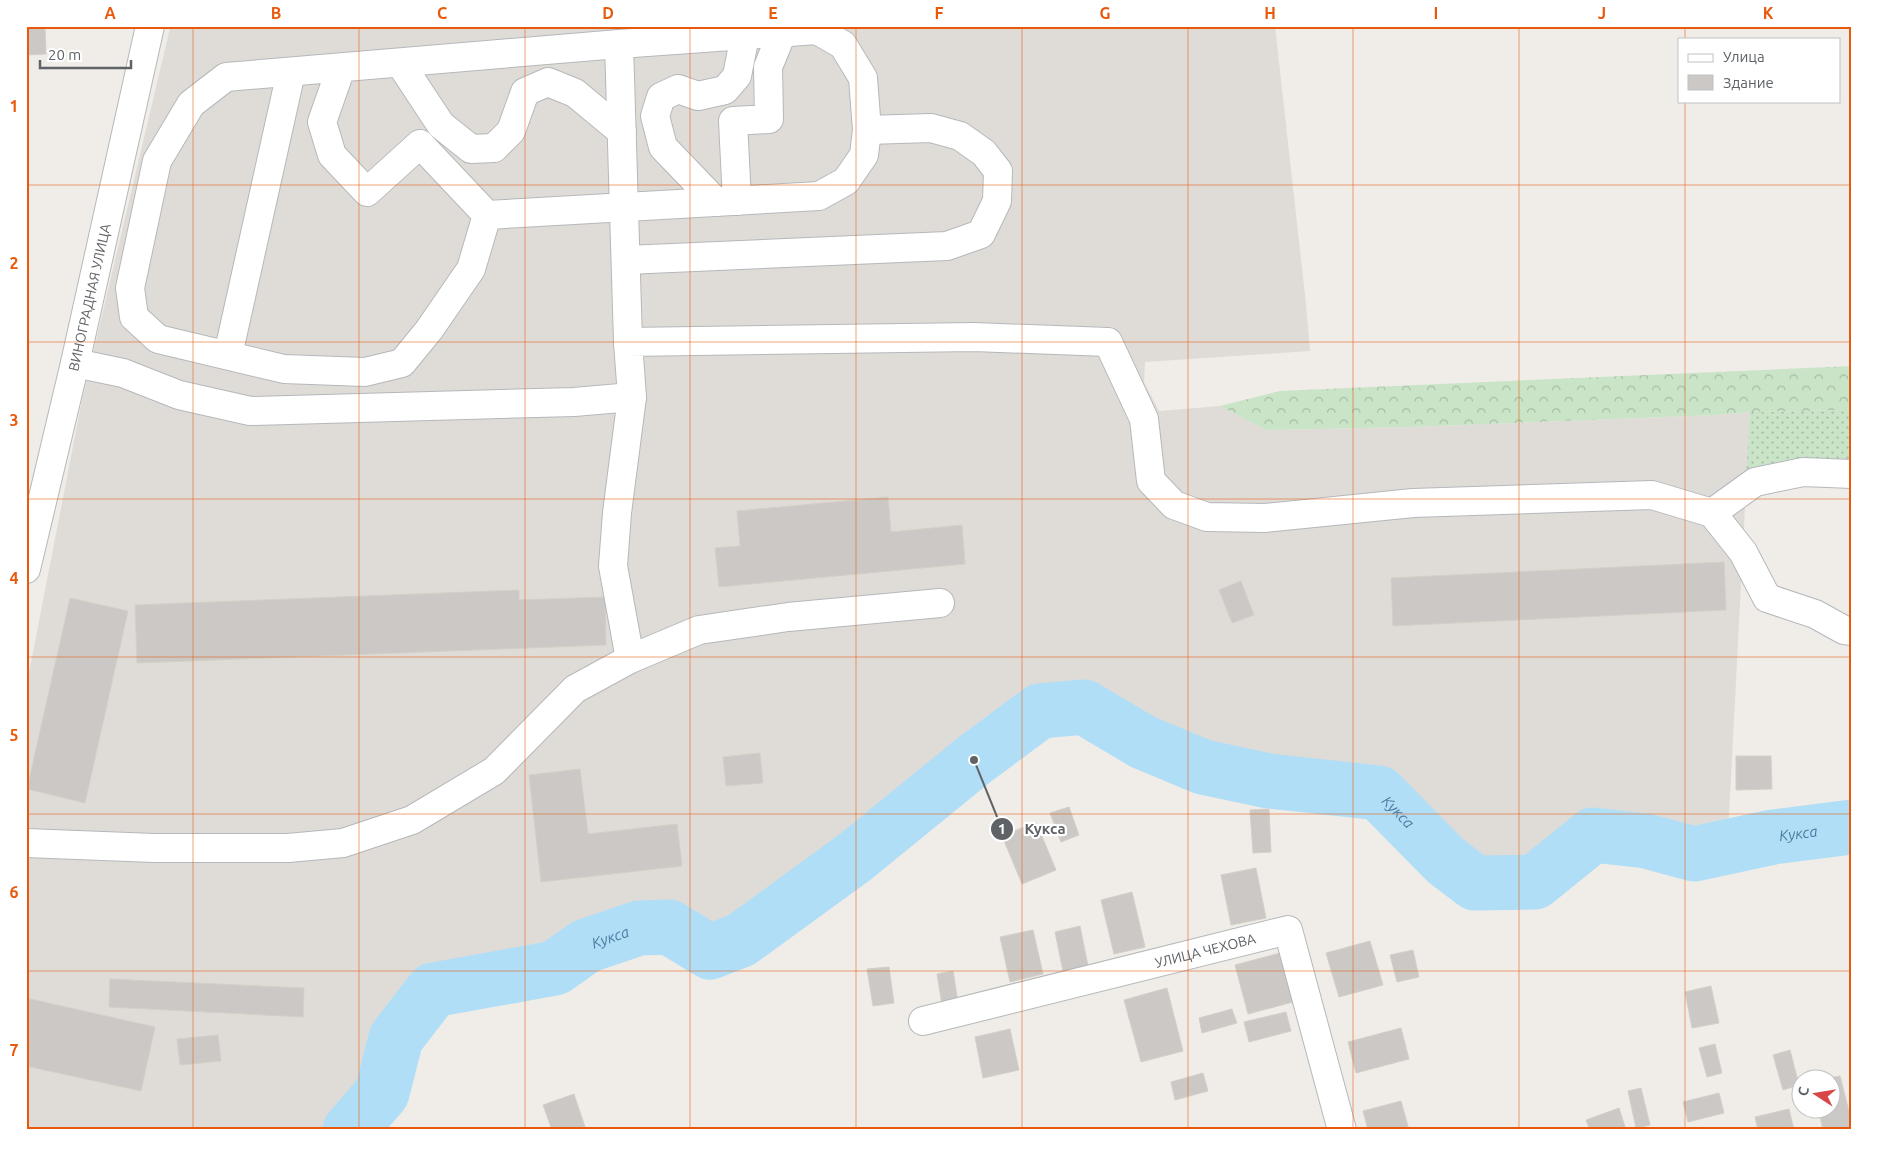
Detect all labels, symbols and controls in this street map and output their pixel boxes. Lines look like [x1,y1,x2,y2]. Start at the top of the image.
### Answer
text: A [104,4,116,22]
text: B [271,4,281,22]
text: C [437,4,447,22]
text: D [602,4,614,22]
text: E [768,4,778,22]
text: F [935,4,944,22]
text: G [1099,4,1111,22]
text: H [1264,4,1276,22]
text: I [1434,4,1438,22]
text: J [1598,4,1606,22]
text: K [1763,4,1774,22]
scale bar [40,38,131,70]
legend [1678,38,1840,102]
text: 20 m [48,46,81,63]
text: Улица [1723,48,1765,65]
text: Здание [1723,74,1774,91]
text: 1 [9,97,19,115]
street label: ВИНОГРАДНАЯ УЛИЦА [65,222,114,373]
text: 2 [9,254,19,272]
text: 3 [9,411,19,429]
text: 4 [9,569,19,587]
text: 5 [9,726,19,744]
water label: Кукса [1379,792,1418,831]
callout: Кукса [989,814,1075,844]
text: 1 [998,820,1006,837]
text: Кукса [1024,820,1066,837]
water label: Кукса [1778,822,1818,844]
text: 6 [9,883,19,901]
water label: Кукса [589,923,631,951]
street label: УЛИЦА ЧЕХОВА [1153,930,1257,971]
text: 7 [9,1041,19,1059]
north arrow [1790,1068,1840,1118]
text: С [1795,1085,1812,1097]

